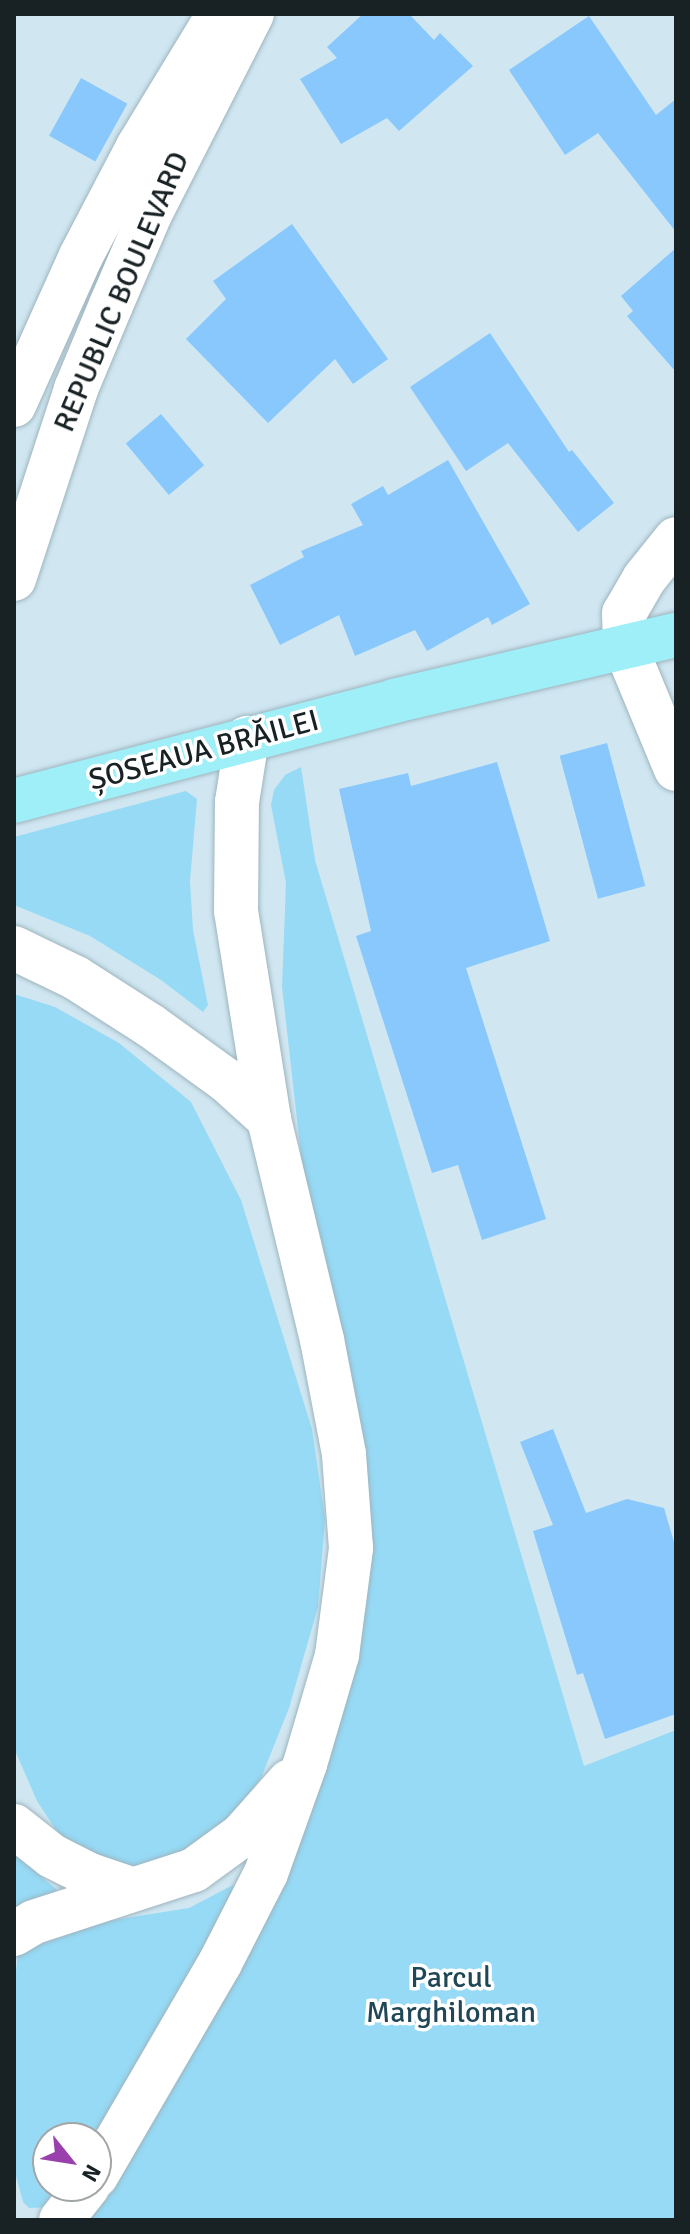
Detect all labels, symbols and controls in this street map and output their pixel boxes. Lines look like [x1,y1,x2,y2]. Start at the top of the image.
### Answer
street label: REPUBLIC BOULEVARD [47,147,197,437]
street label: ȘOSEAUA BRĂILEI [85,703,323,799]
park label: Parcul Marghiloman [366,1960,536,2030]
north arrow [32,2122,112,2202]
text: N [76,2160,107,2187]

